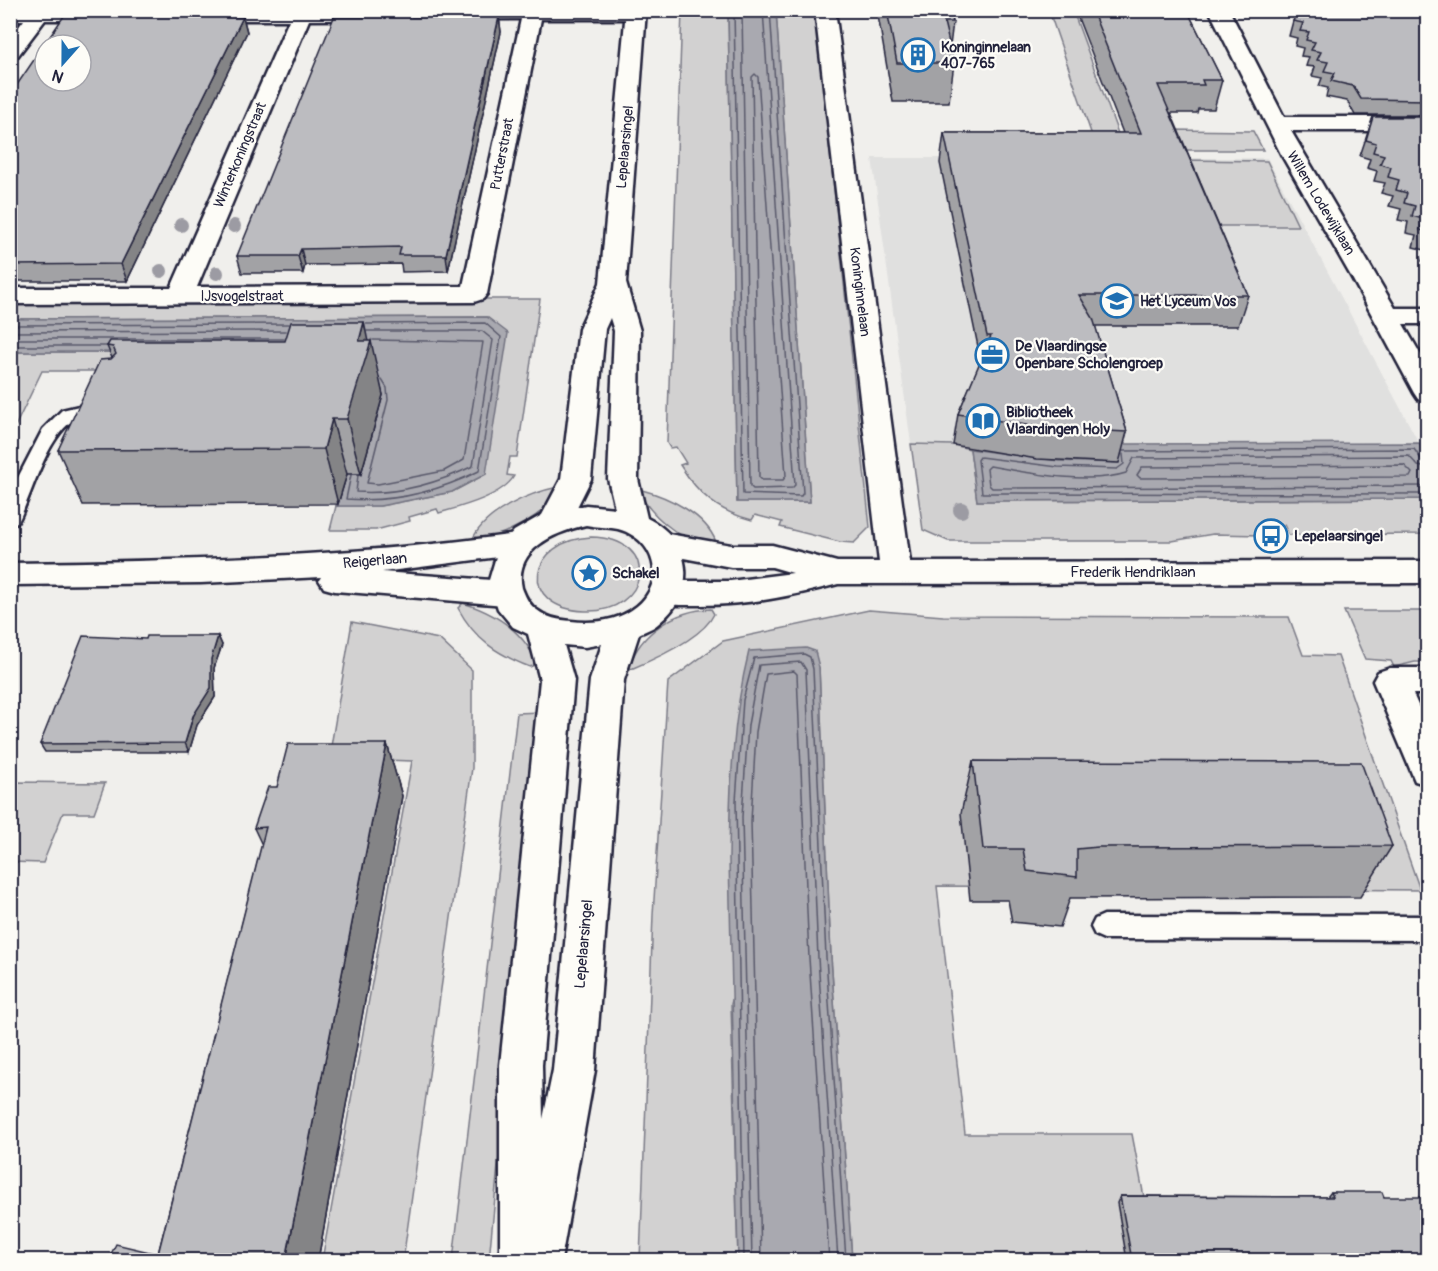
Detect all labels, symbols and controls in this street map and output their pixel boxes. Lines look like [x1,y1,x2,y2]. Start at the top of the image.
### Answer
north arrow [33,33,93,93]
building icon: Koninginnelaan 407-765 [900,37,936,73]
place label: Koninginnelaan 407-765 [941,39,1031,72]
text: N [49,65,67,87]
street label: Winterkoningstraat [210,99,270,210]
street label: Lepelaarsingel [613,105,637,189]
street label: Putterstraat [487,116,517,192]
street label: Willem Lodewijklaan [1283,148,1359,258]
street label: Koninginnelaan [846,246,874,338]
school or university icon: Het Lyceum Vos [1099,283,1135,319]
street label: IJsvogelstraat [200,288,284,305]
place label: Het Lyceum Vos [1140,293,1237,310]
office icon: De Vlaardingse Openbare Scholengroep [974,337,1010,373]
place label: De Vlaardingse Openbare Scholengroep [1015,337,1163,373]
library icon: Bibliotheek Vlaardingen Holy [965,403,1001,439]
place label: Bibliotheek Vlaardingen Holy [1006,403,1110,439]
bus stop icon: Lepelaarsingel [1253,518,1289,554]
place label: Lepelaarsingel [1294,527,1383,546]
street label: Reigerlaan [342,549,408,573]
place icon: Schakel [571,555,607,591]
street label: Frederik Hendriklaan [1070,563,1196,582]
place label: Schakel [612,564,660,583]
street label: Lepelaarsingel [571,899,597,989]

